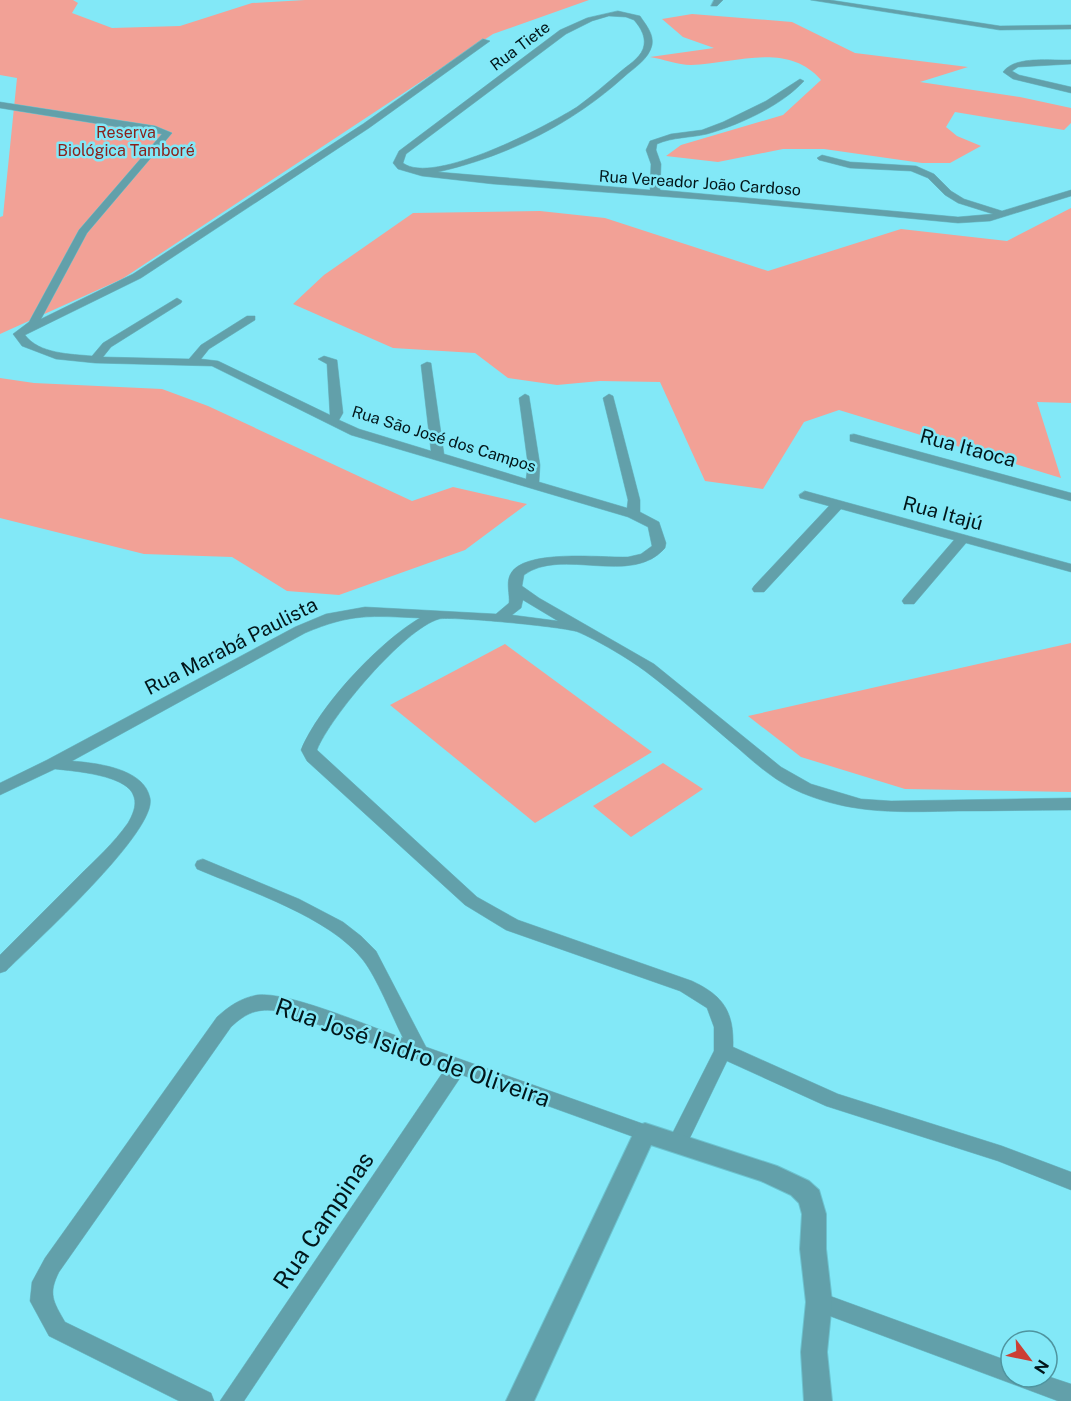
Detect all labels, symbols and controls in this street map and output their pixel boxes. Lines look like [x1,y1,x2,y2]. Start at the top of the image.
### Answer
street label: Rua Tiete [486,17,554,75]
park label: Reserva Biológica Tamboré [57,123,195,160]
street label: Rua Vereador João Cardoso [598,166,802,200]
street label: Rua São José dos Campos [350,402,538,476]
street label: Rua Itaoca [917,424,1019,472]
street label: Rua Itajú [900,491,986,535]
street label: Rua Marabá Paulista [141,592,321,700]
street label: Rua José Isidro de Oliveira [272,992,554,1112]
street label: Rua Campinas [267,1146,379,1294]
north arrow [999,1329,1059,1389]
text: N [1030,1356,1053,1377]

